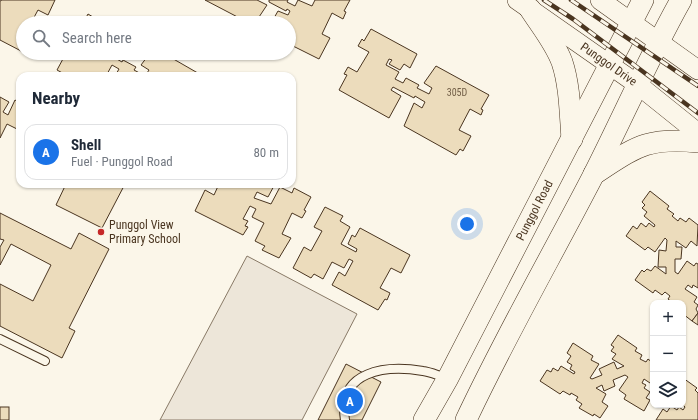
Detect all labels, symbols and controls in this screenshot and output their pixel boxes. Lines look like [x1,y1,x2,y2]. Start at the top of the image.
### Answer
search box [16,16,296,60]
icon: search [30,27,52,49]
text: Search here [62,29,132,47]
street label: Punggol Drive [578,40,640,89]
house number: 305D [447,87,468,98]
text: Nearby [32,88,80,108]
text: Shell [71,136,101,154]
text: A [42,145,50,160]
text: 80 m [253,145,279,160]
text: Fuel · Punggol Road [71,154,173,169]
street label: Punggol Road [513,178,556,243]
your location [457,214,477,234]
place label: Punggol View Primary School [109,218,181,246]
marker: Punggol View Primary School [96,227,106,237]
map controls [650,300,686,408]
button: + [650,300,686,336]
button: − [650,336,686,372]
button: layers [650,372,686,408]
pin: A [337,386,363,416]

